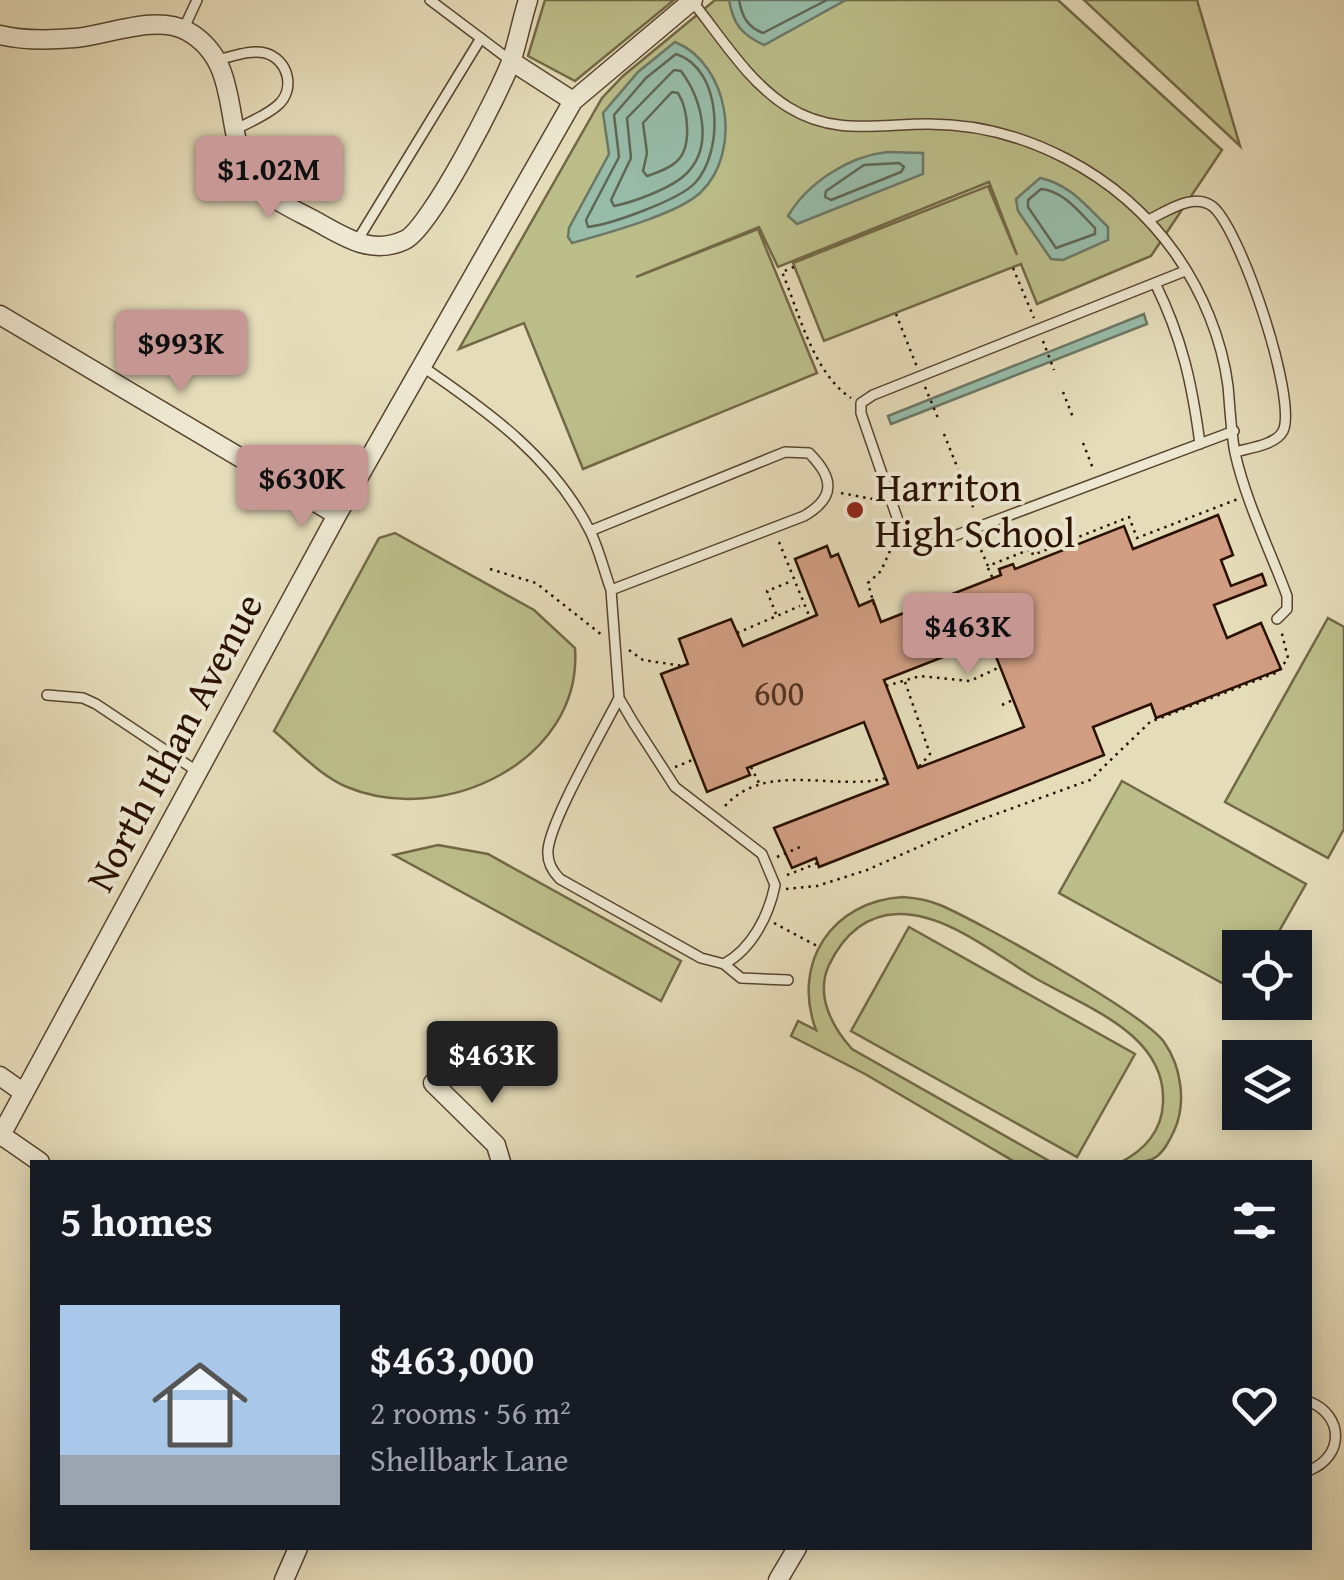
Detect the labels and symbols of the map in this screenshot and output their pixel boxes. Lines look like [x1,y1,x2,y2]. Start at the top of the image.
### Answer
pin: $1.02M [188,136,350,221]
pin: $993K [111,310,251,395]
pin: $630K [232,445,372,530]
place label: Harriton High School [875,457,1075,562]
marker: Harriton High School [844,499,866,521]
street label: North Ithan Avenue [70,582,277,901]
pin: $463K [898,593,1038,678]
house number: 600 [754,667,804,718]
pin: $463K [422,1021,562,1106]

